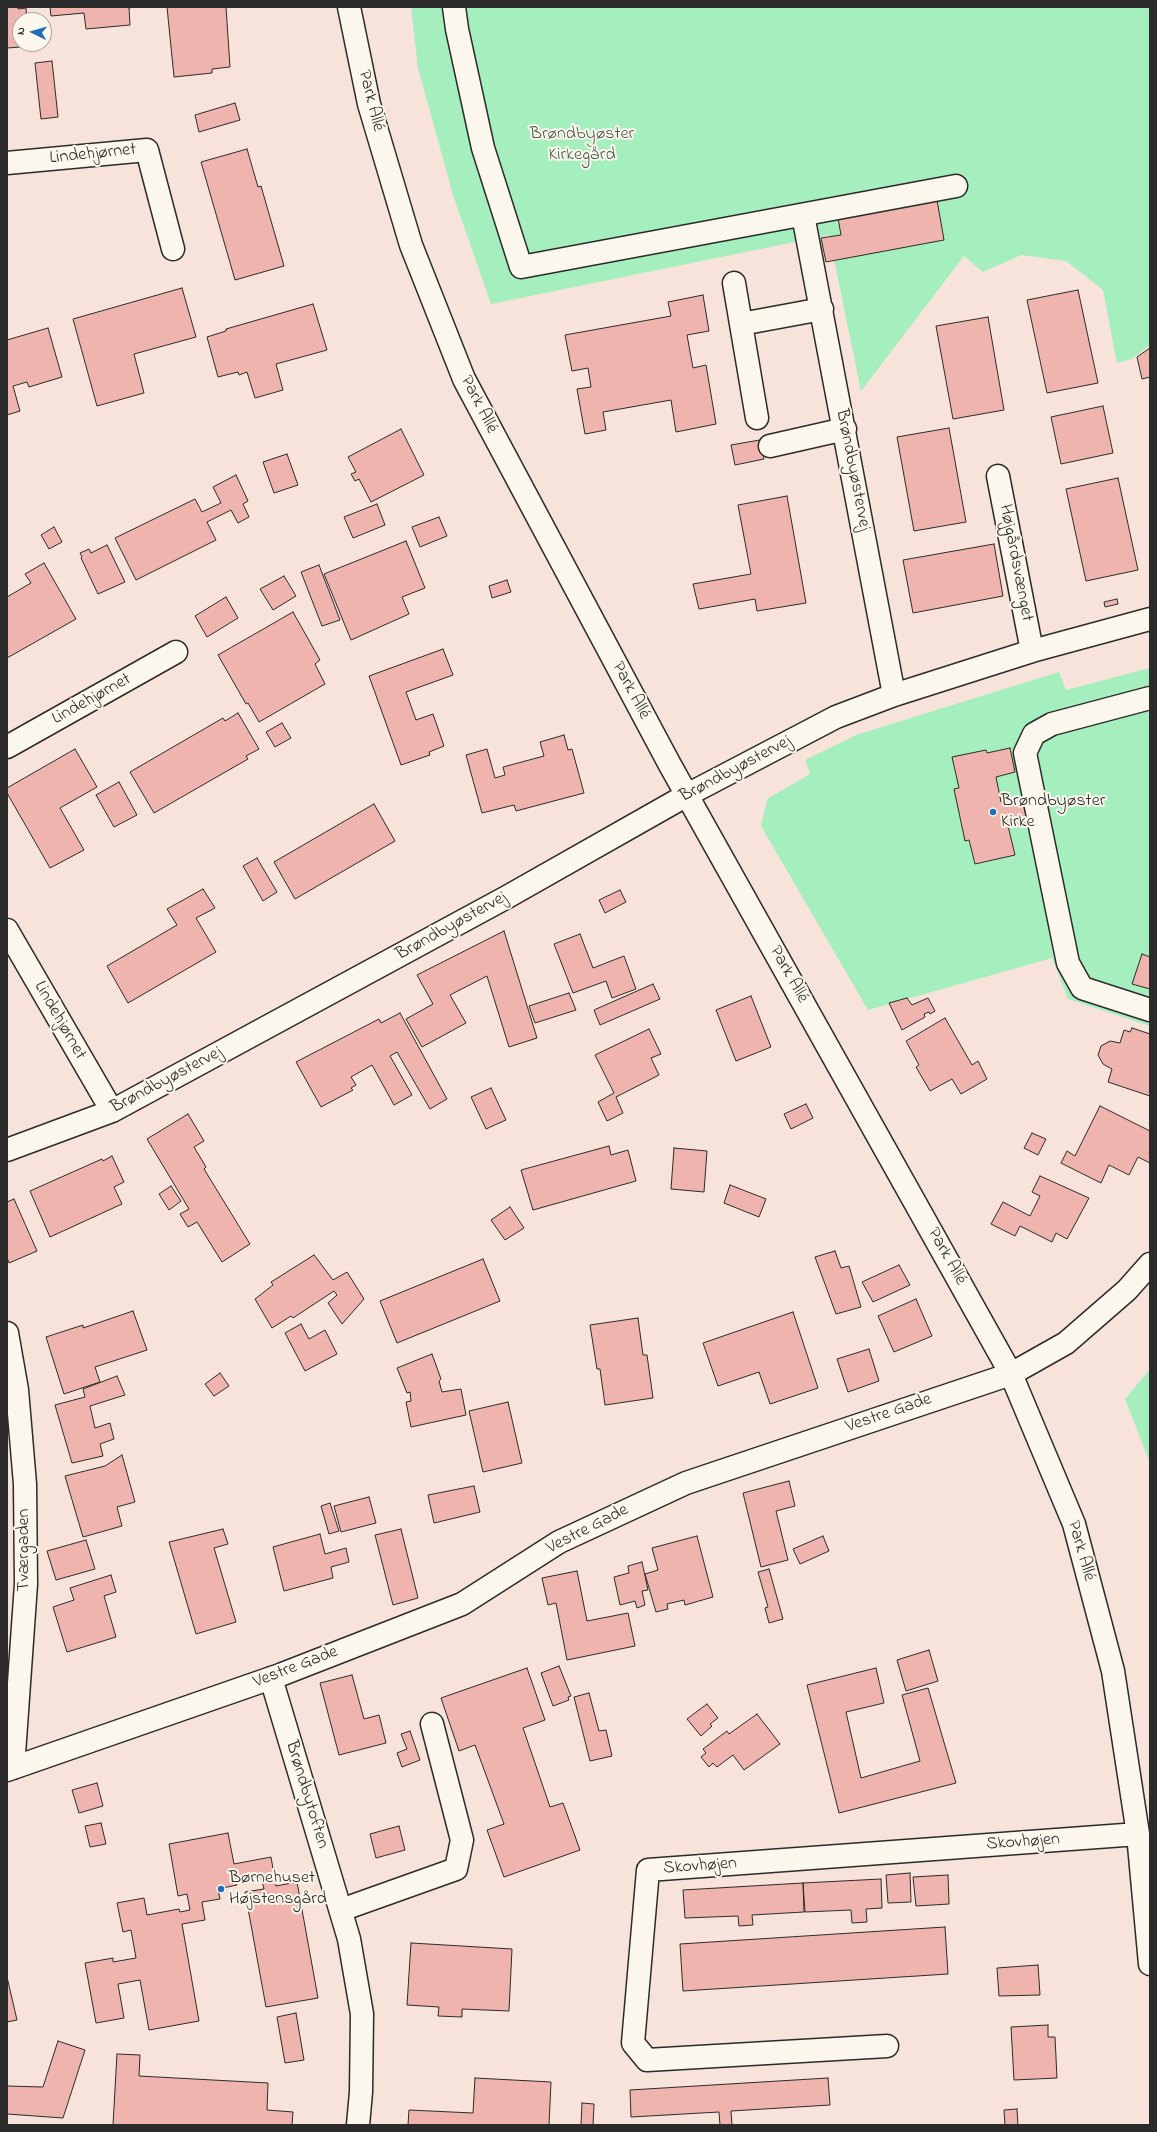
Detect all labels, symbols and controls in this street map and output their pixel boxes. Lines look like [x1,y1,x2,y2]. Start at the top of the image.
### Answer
north arrow [12,12,52,52]
text: N [13,27,29,35]
street label: Park Allé [352,68,388,134]
park label: Brøndbyøster Kirkegård [530,124,634,166]
street label: Lindehjørnet [49,140,137,170]
street label: Park Allé [454,372,502,438]
street label: Brøndbyøstervej [830,407,874,533]
street label: Højgårdsvænget [993,503,1037,623]
street label: Park Allé [606,658,654,724]
street label: Lindehjørnet [49,669,135,731]
street label: Brøndbyøstervej [676,731,796,809]
place label: Brøndbyøster Kirke [1001,791,1105,834]
marker: Brøndbyøster Kirke [988,807,998,817]
street label: Brøndbyøstervej [393,888,511,966]
street label: Park Allé [763,943,813,1007]
street label: Lindehjørnet [28,978,90,1064]
street label: Brøndbyøstervej [107,1042,227,1120]
street label: Park Allé [921,1225,971,1289]
street label: Vestre Gade [843,1389,935,1439]
street label: Vestre Gade [543,1500,633,1560]
street label: Tværgaden [14,1509,36,1591]
street label: Park Allé [1061,1518,1099,1584]
street label: Vestre Gade [251,1642,341,1694]
street label: Brøndbytoften [279,1738,333,1852]
street label: Skovhøjen [985,1830,1061,1856]
street label: Skovhøjen [662,1854,738,1880]
place label: Børnehuset Højstensgård [229,1868,327,1910]
marker: Børnehuset Højstensgård [216,1884,226,1894]

